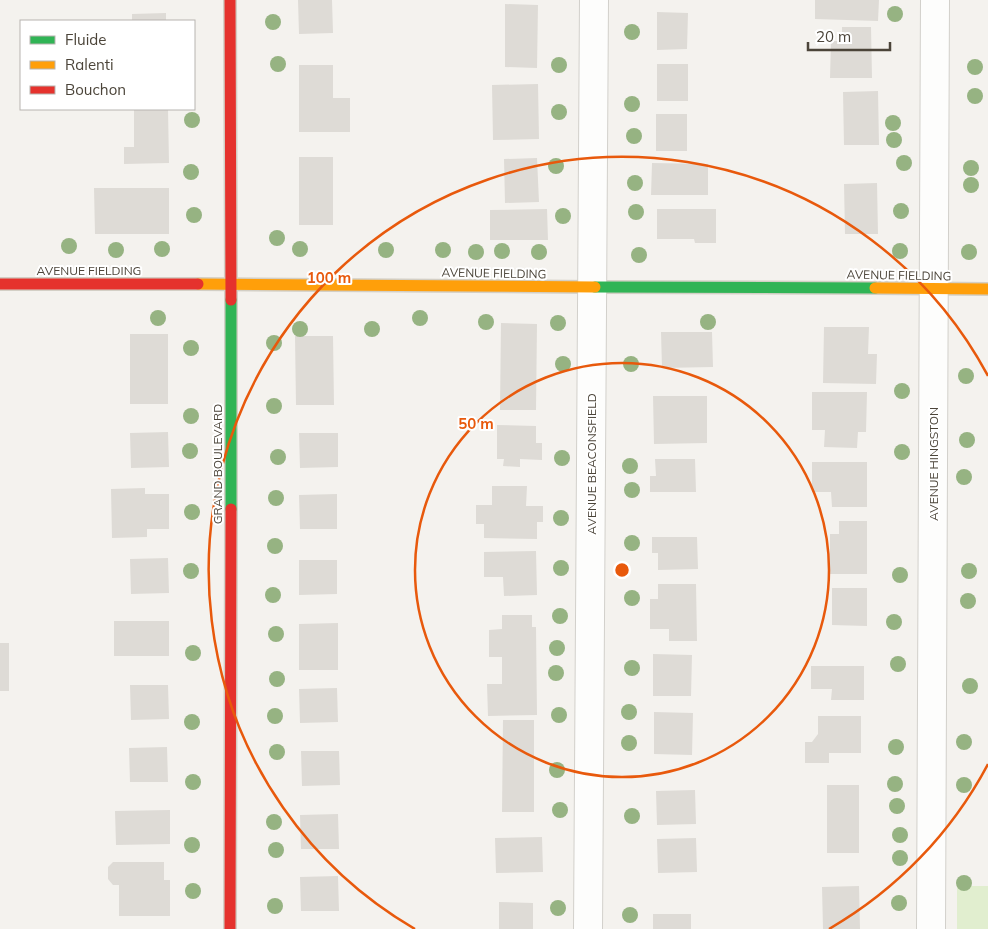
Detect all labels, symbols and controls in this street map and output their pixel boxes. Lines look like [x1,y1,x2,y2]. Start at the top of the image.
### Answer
legend [20,20,195,110]
scale bar [808,20,890,52]
text: 20 m [816,27,851,46]
text: Fluide [65,30,106,49]
text: Ralenti [65,55,114,74]
text: Bouchon [65,80,126,99]
street label: AVENUE FIELDING [37,263,141,278]
street label: AVENUE FIELDING [441,265,547,281]
street label: AVENUE FIELDING [846,267,952,283]
text: 100 m [307,268,351,287]
street label: AVENUE BEACONSFIELD [584,393,599,535]
street label: GRAND BOULEVARD [210,404,225,524]
street label: AVENUE HINGSTON [926,407,941,521]
text: 50 m [458,414,494,433]
centre of rings [613,561,631,579]

